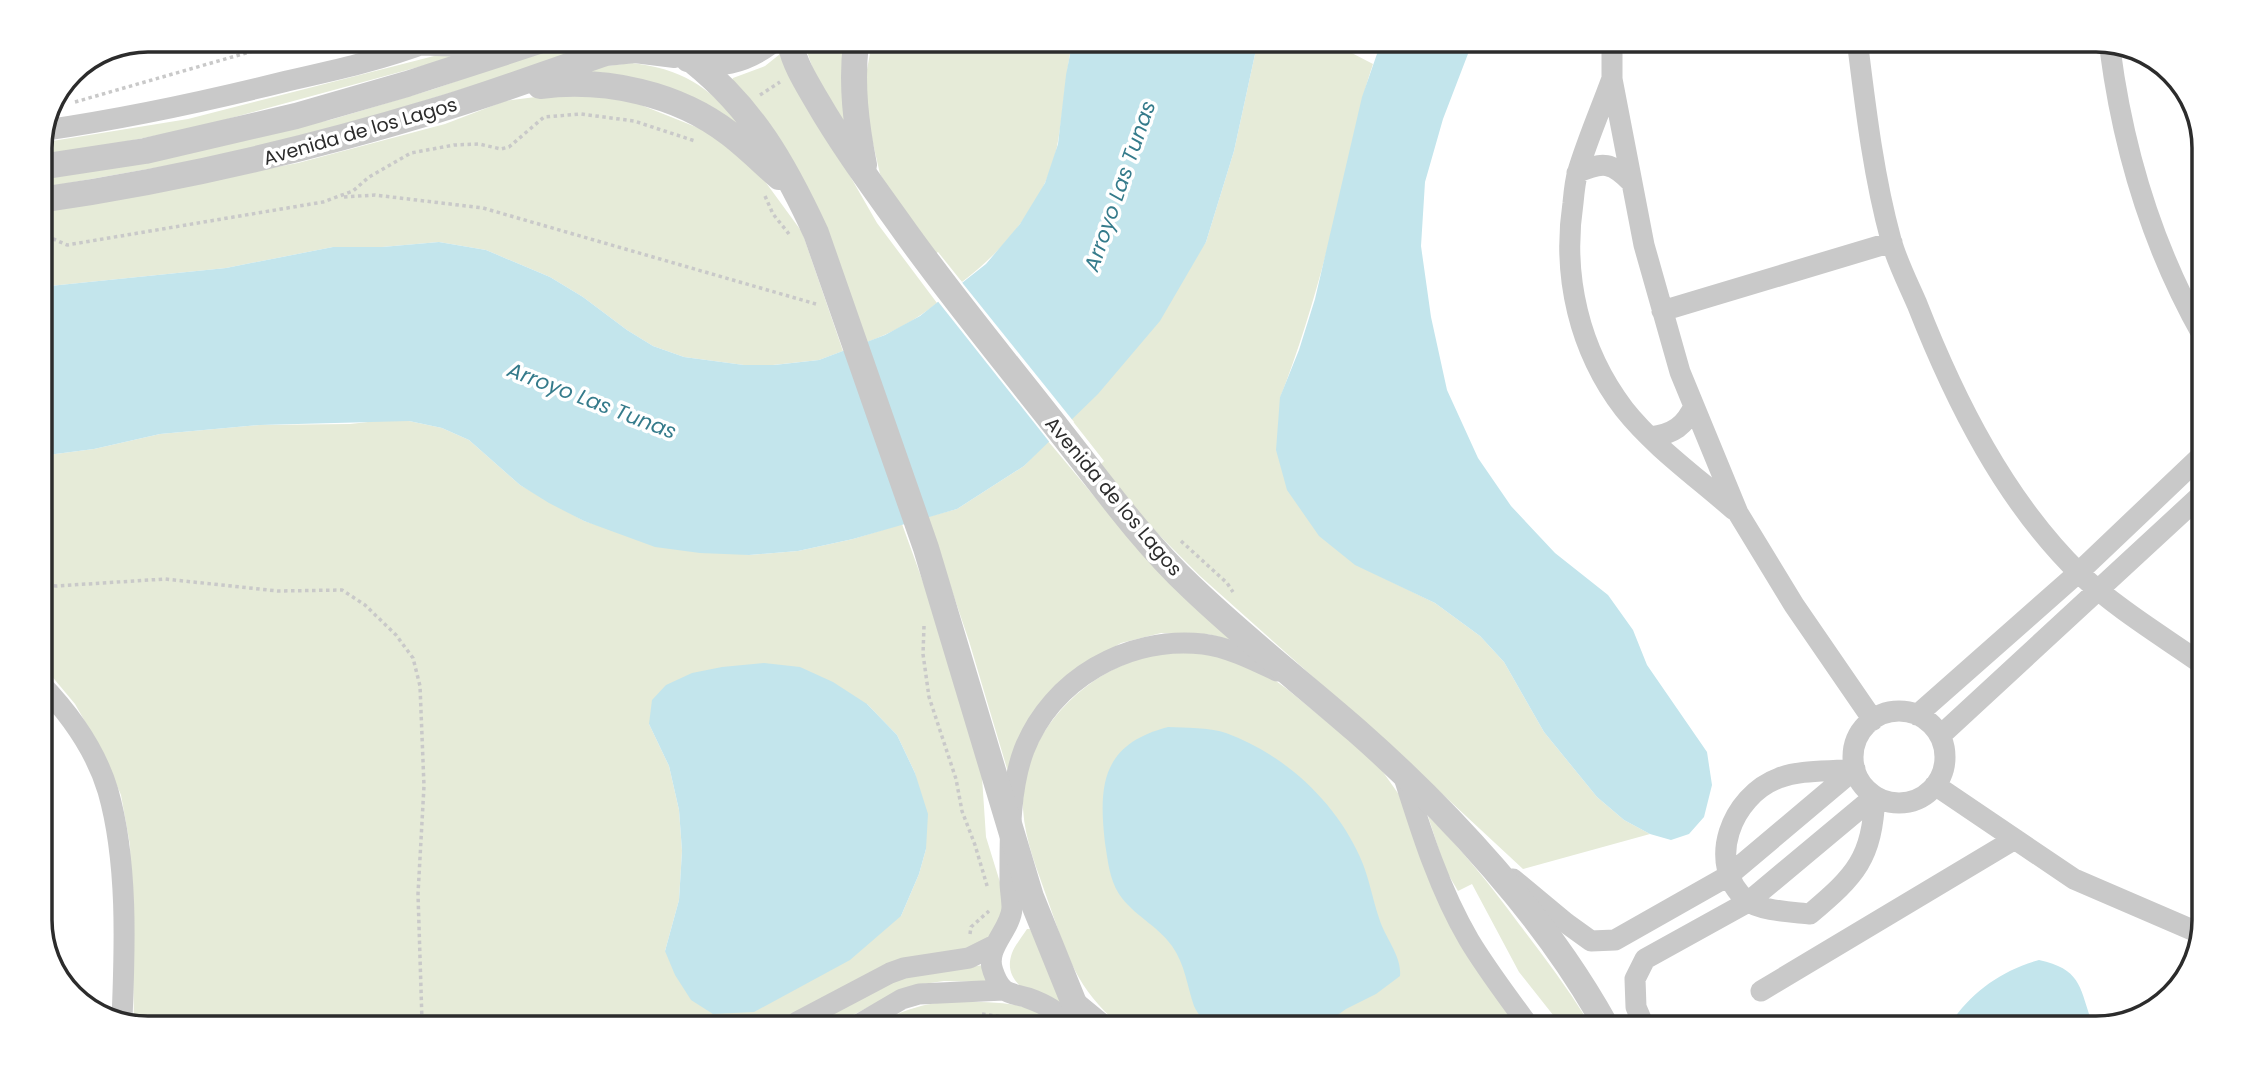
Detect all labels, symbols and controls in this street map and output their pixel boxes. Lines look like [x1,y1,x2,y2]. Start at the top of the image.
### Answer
street label: Avenida de los Lagos [260,91,460,172]
water label: Arroyo Las Tunas [1076,97,1162,276]
water label: Arroyo Las Tunas [503,355,681,446]
street label: Avenida de los Lagos [1039,411,1188,582]

